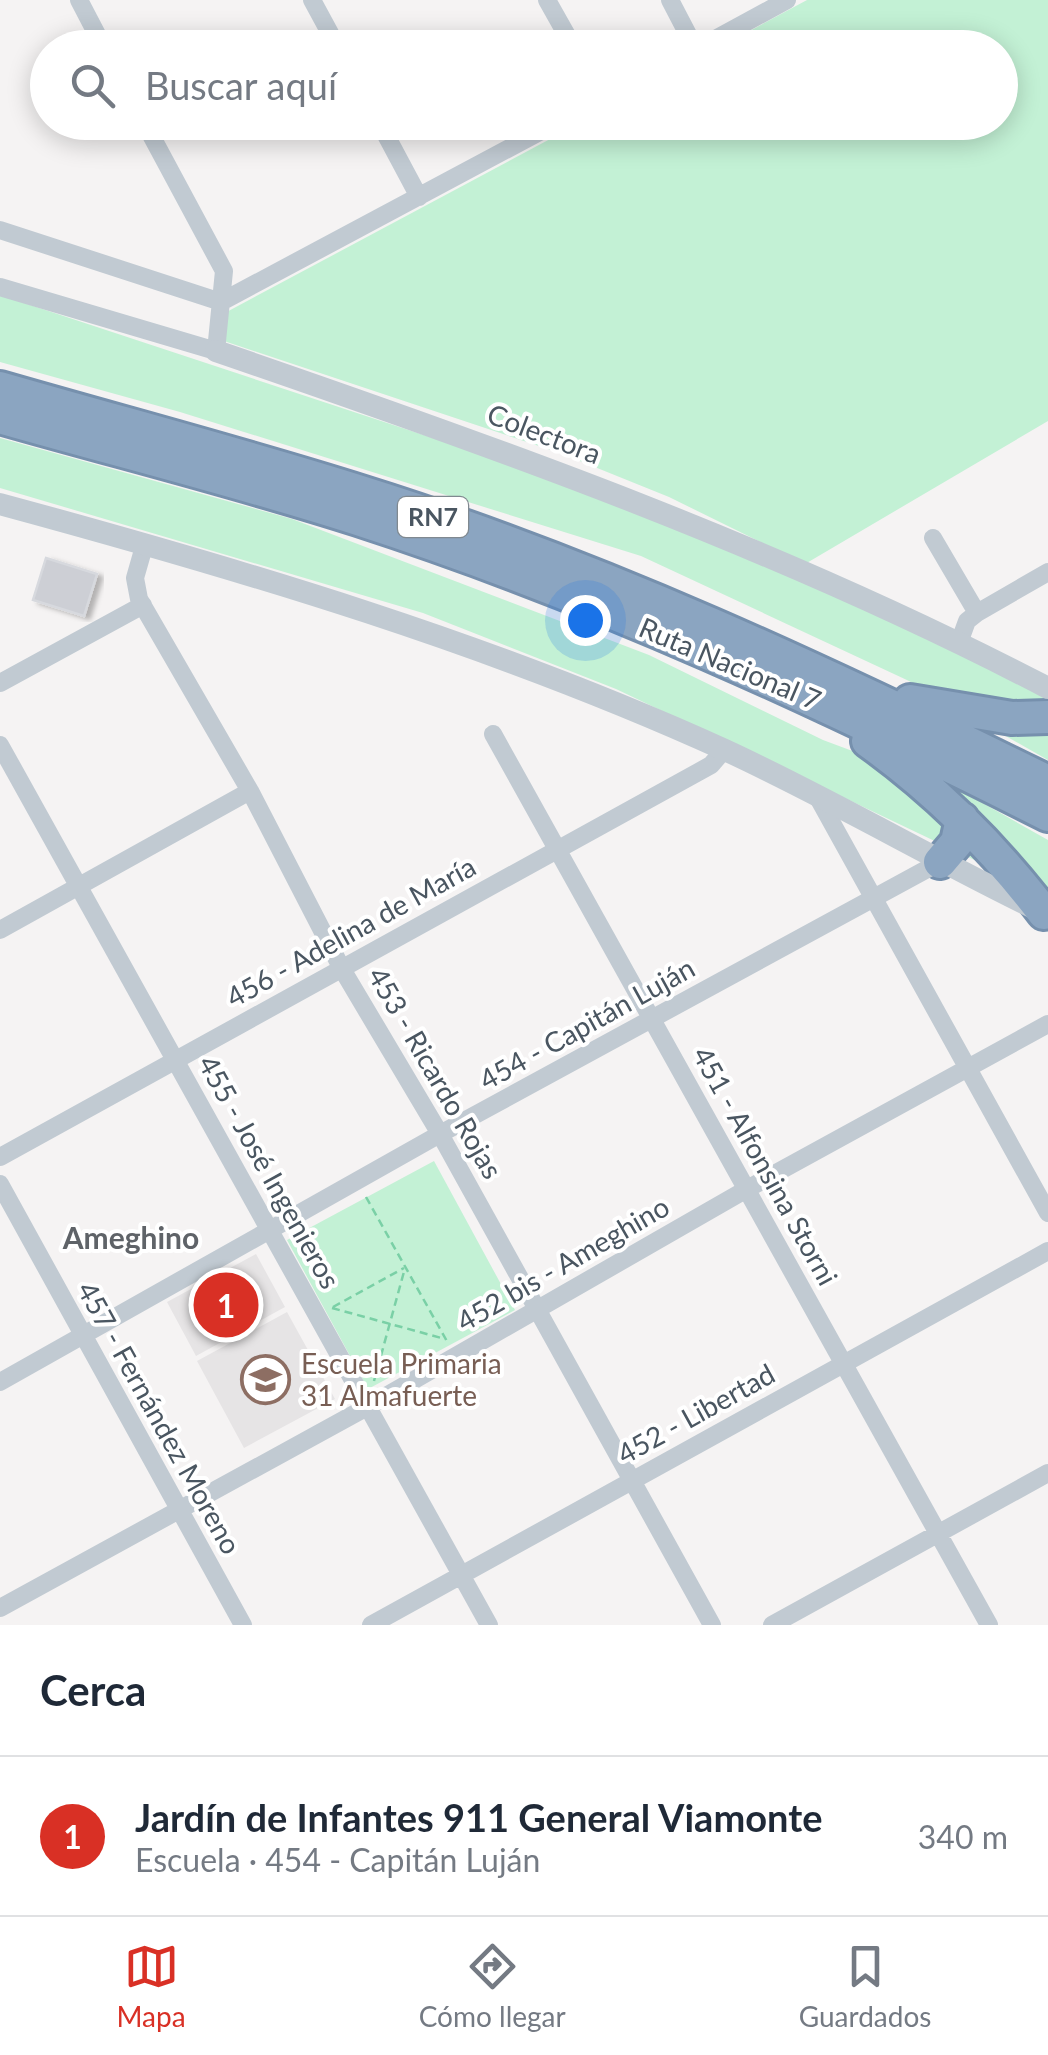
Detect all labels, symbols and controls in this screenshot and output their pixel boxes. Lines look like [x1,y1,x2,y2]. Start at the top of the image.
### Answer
search box [30,30,1018,140]
icon: search [65,58,120,113]
text: Buscar aquí [145,62,337,108]
street label: Colectora [483,396,606,470]
road number: RN7 [398,497,468,537]
your location [560,595,611,646]
street label: Ruta Nacional 7 [634,610,826,717]
street label: 456 - Adelina de María [220,848,481,1014]
street label: 454 - Capitán Luján [473,950,700,1096]
street label: 453 - Ricardo Rojas [362,961,510,1184]
street label: 451 - Alfonsina Storni [686,1040,846,1291]
street label: 455 - José Ingenieros [192,1049,348,1294]
street label: 452 bis - Ameghino [450,1189,675,1338]
district label: Ameghino [62,1219,199,1255]
pin: 1 [194,1268,258,1342]
street label: 457 - Fernández Moreno [71,1276,249,1560]
place label: Escuela Primaria 31 Almafuerte [301,1346,502,1412]
school or university icon: Escuela Primaria 31 Almafuerte [240,1354,292,1406]
street label: 452 - Libertad [611,1356,780,1470]
text: Cerca [40,1665,146,1715]
text: Jardín de Infantes 911 General Viamonte [135,1794,823,1840]
text: 1 [63,1817,82,1856]
text: 340 m [918,1817,1008,1856]
text: Escuela · 454 - Capitán Luján [135,1840,540,1879]
tab: Mapa [117,1939,186,2033]
tab: Cómo llegar [419,1939,566,2033]
tab: Guardados [799,1939,931,2033]

